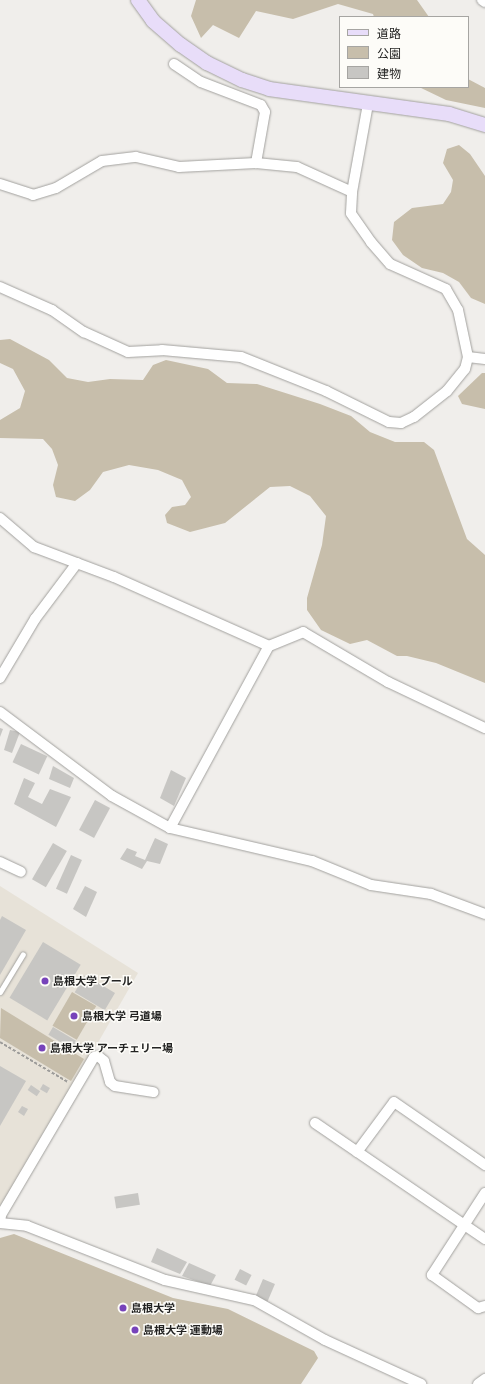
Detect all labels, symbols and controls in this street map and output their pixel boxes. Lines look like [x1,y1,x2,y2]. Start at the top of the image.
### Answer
legend [339,16,469,88]
text: 道路 [377,26,401,41]
text: 公園 [377,46,401,61]
text: 建物 [377,66,401,81]
place label: 島根大学 プール [53,974,133,988]
marker: 島根大学 プール [40,976,50,986]
place label: 島根大学 弓道場 [82,1009,162,1023]
marker: 島根大学 弓道場 [69,1011,79,1021]
place label: 島根大学 アーチェリー場 [50,1041,173,1055]
marker: 島根大学 アーチェリー場 [37,1043,47,1053]
place label: 島根大学 [131,1301,175,1315]
marker: 島根大学 [118,1303,128,1313]
place label: 島根大学 運動場 [143,1323,223,1337]
marker: 島根大学 運動場 [130,1325,140,1335]

